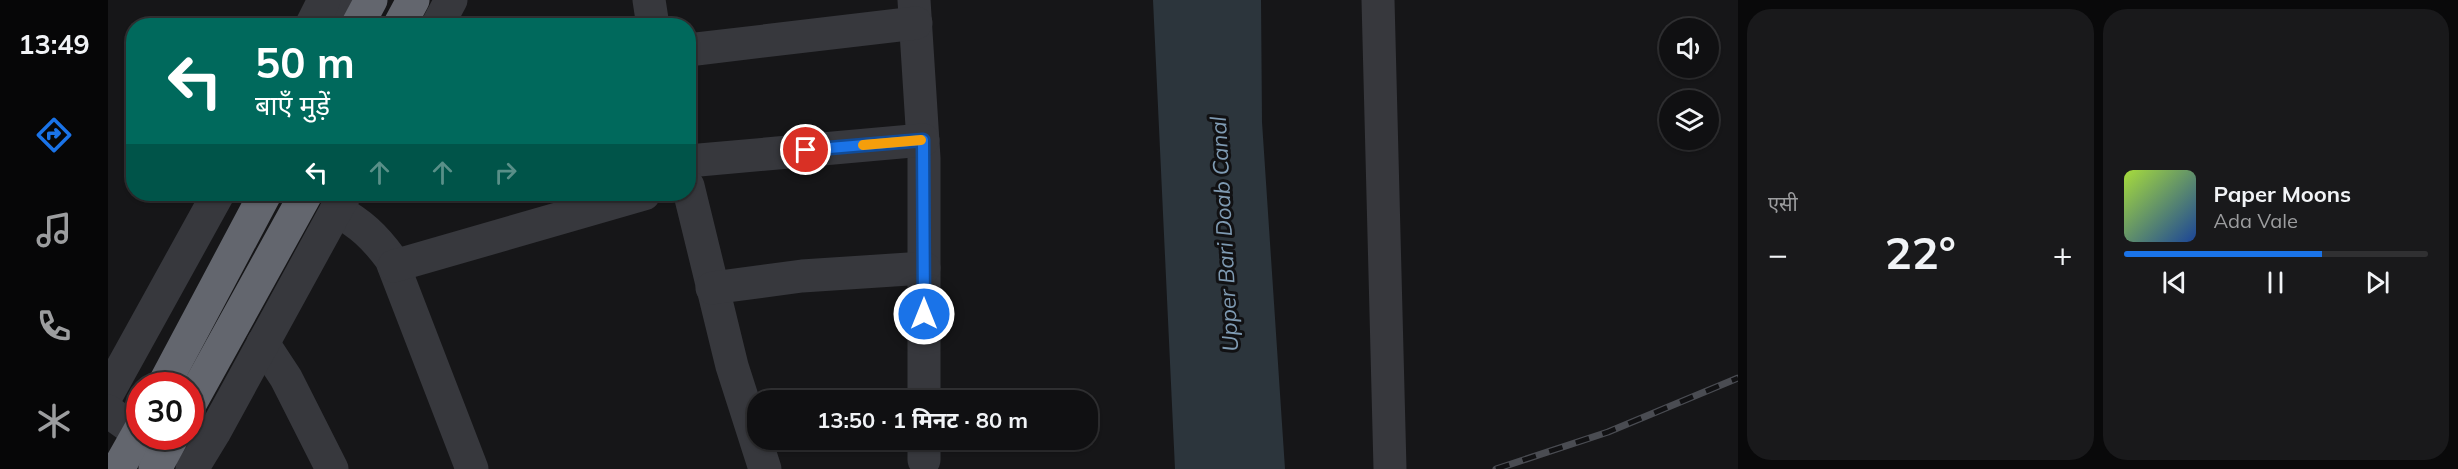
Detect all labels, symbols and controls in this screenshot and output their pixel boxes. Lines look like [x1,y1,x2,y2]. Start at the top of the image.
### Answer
map controls [1659,18,1719,150]
button: sound [1659,18,1719,78]
text: 13:49 [18,27,90,61]
text: 50 m [255,36,355,89]
icon: left [156,42,234,120]
text: बाएँ मुड़ें [255,88,330,122]
button: layers [1659,90,1719,150]
icon: directions [33,114,75,156]
water label: Upper Bari Doab Canal [1204,115,1244,352]
pin [780,124,831,175]
icon: arrive [789,133,822,166]
icon: left [300,156,333,189]
icon: ahead [363,156,396,189]
icon: ahead [426,156,459,189]
icon: right [489,156,522,189]
text: Paper Moons [2214,180,2351,208]
text: एसी [1768,191,1798,216]
text: Ada Vale [2214,208,2298,233]
icon: music [33,209,75,251]
text: 22° [1885,224,1956,280]
text: − [1768,233,1788,274]
text: + [2053,233,2073,274]
icon: previous [2158,266,2191,299]
icon: pause [2259,266,2292,299]
icon: next [2361,266,2394,299]
position arrow [892,282,956,346]
icon: phone [33,305,75,347]
speed limit sign: 30 [126,372,204,450]
icon: climate [33,400,75,442]
text: 13:50 · 1 मिनट · 80 m [817,406,1028,434]

